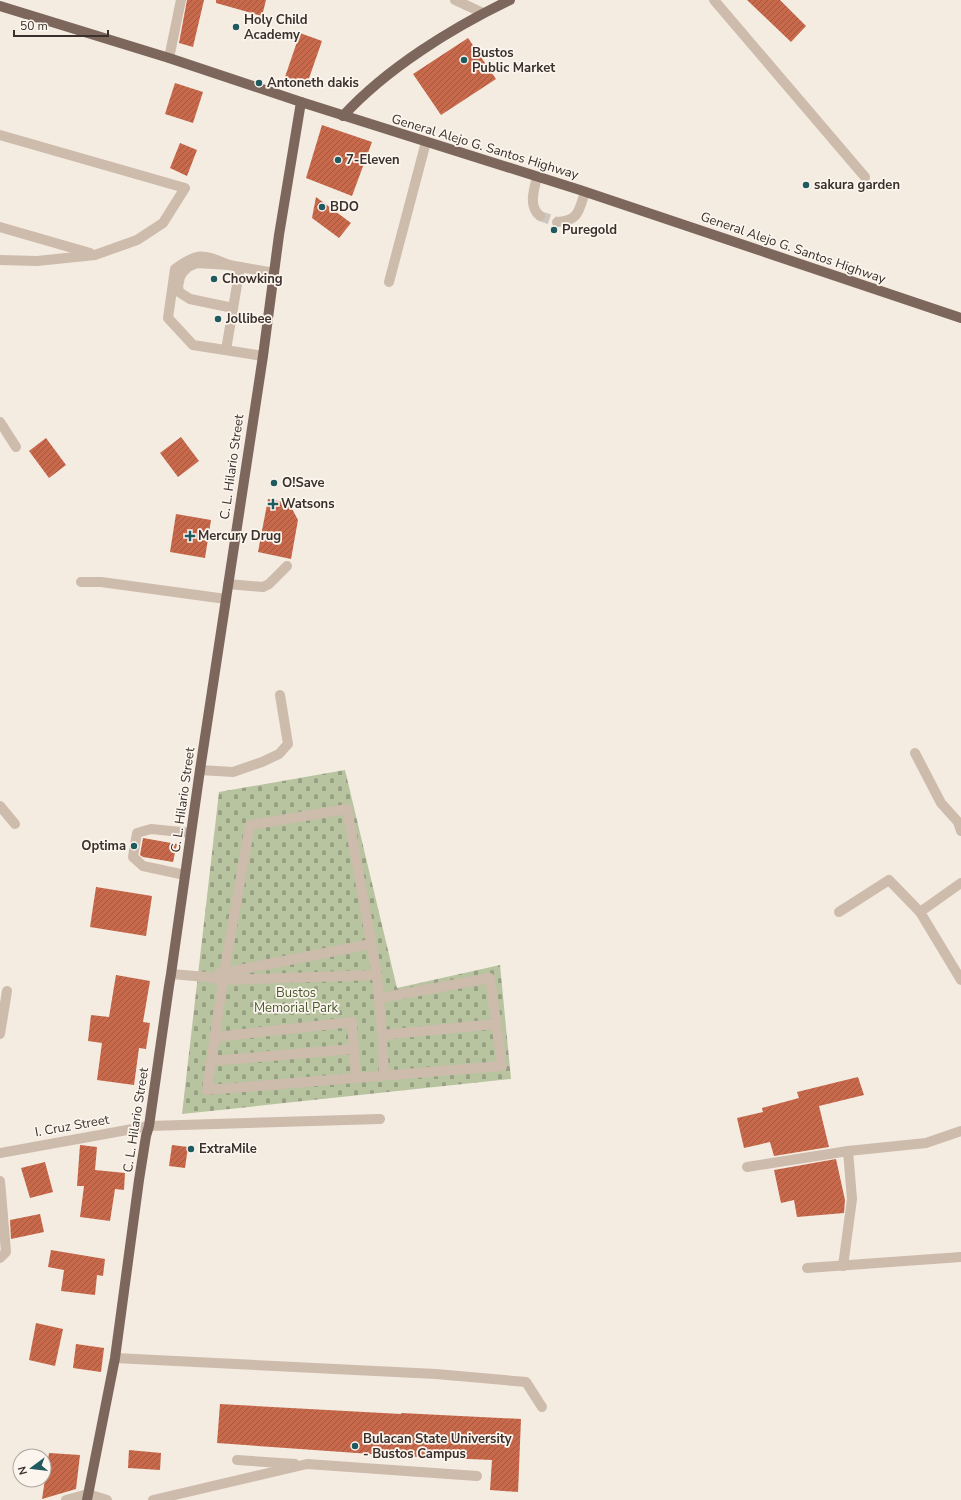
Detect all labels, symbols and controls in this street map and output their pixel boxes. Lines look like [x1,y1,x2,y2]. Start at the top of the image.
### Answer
place label: Holy Child Academy [244,11,308,44]
scale bar [14,12,108,38]
text: 50 m [20,18,48,34]
marker: Holy Child Academy [231,22,241,32]
place label: Bustos Public Market [472,44,556,77]
marker: Bustos Public Market [459,55,469,65]
place label: Antoneth dakis [267,74,359,92]
marker: Antoneth dakis [254,78,264,88]
street label: General Alejo G. Santos Highway [389,110,581,184]
place label: 7-Eleven [346,151,400,169]
marker: 7-Eleven [333,155,343,165]
place label: sakura garden [814,176,900,194]
marker: sakura garden [801,180,811,190]
place label: BDO [330,198,359,216]
marker: BDO [317,202,327,212]
street label: General Alejo G. Santos Highway [698,208,888,288]
place label: Puregold [562,221,617,239]
marker: Puregold [549,225,559,235]
place label: Chowking [222,270,283,288]
marker: Chowking [209,274,219,284]
place label: Jollibee [225,310,272,328]
marker: Jollibee [213,314,223,324]
street label: C. L. Hilario Street [216,413,248,521]
place label: O!Save [282,474,324,492]
marker: O!Save [269,478,279,488]
place label: Watsons [281,495,335,513]
marker: Watsons [268,499,278,509]
place label: Mercury Drug [198,527,281,545]
marker: Mercury Drug [185,531,195,541]
street label: C. L. Hilario Street [167,746,199,854]
place label: Optima [81,837,126,855]
marker: Optima [129,841,139,851]
park label: Bustos Memorial Park [254,984,339,1017]
street label: C. L. Hilario Street [119,1066,153,1174]
street label: I. Cruz Street [33,1111,111,1141]
place label: ExtraMile [199,1140,257,1158]
marker: ExtraMile [186,1144,196,1154]
place label: Bulacan State University - Bustos Campus [363,1430,512,1463]
marker: Bulacan State University - Bustos Campus [350,1441,360,1451]
north arrow [12,1448,52,1488]
text: N [15,1465,31,1476]

